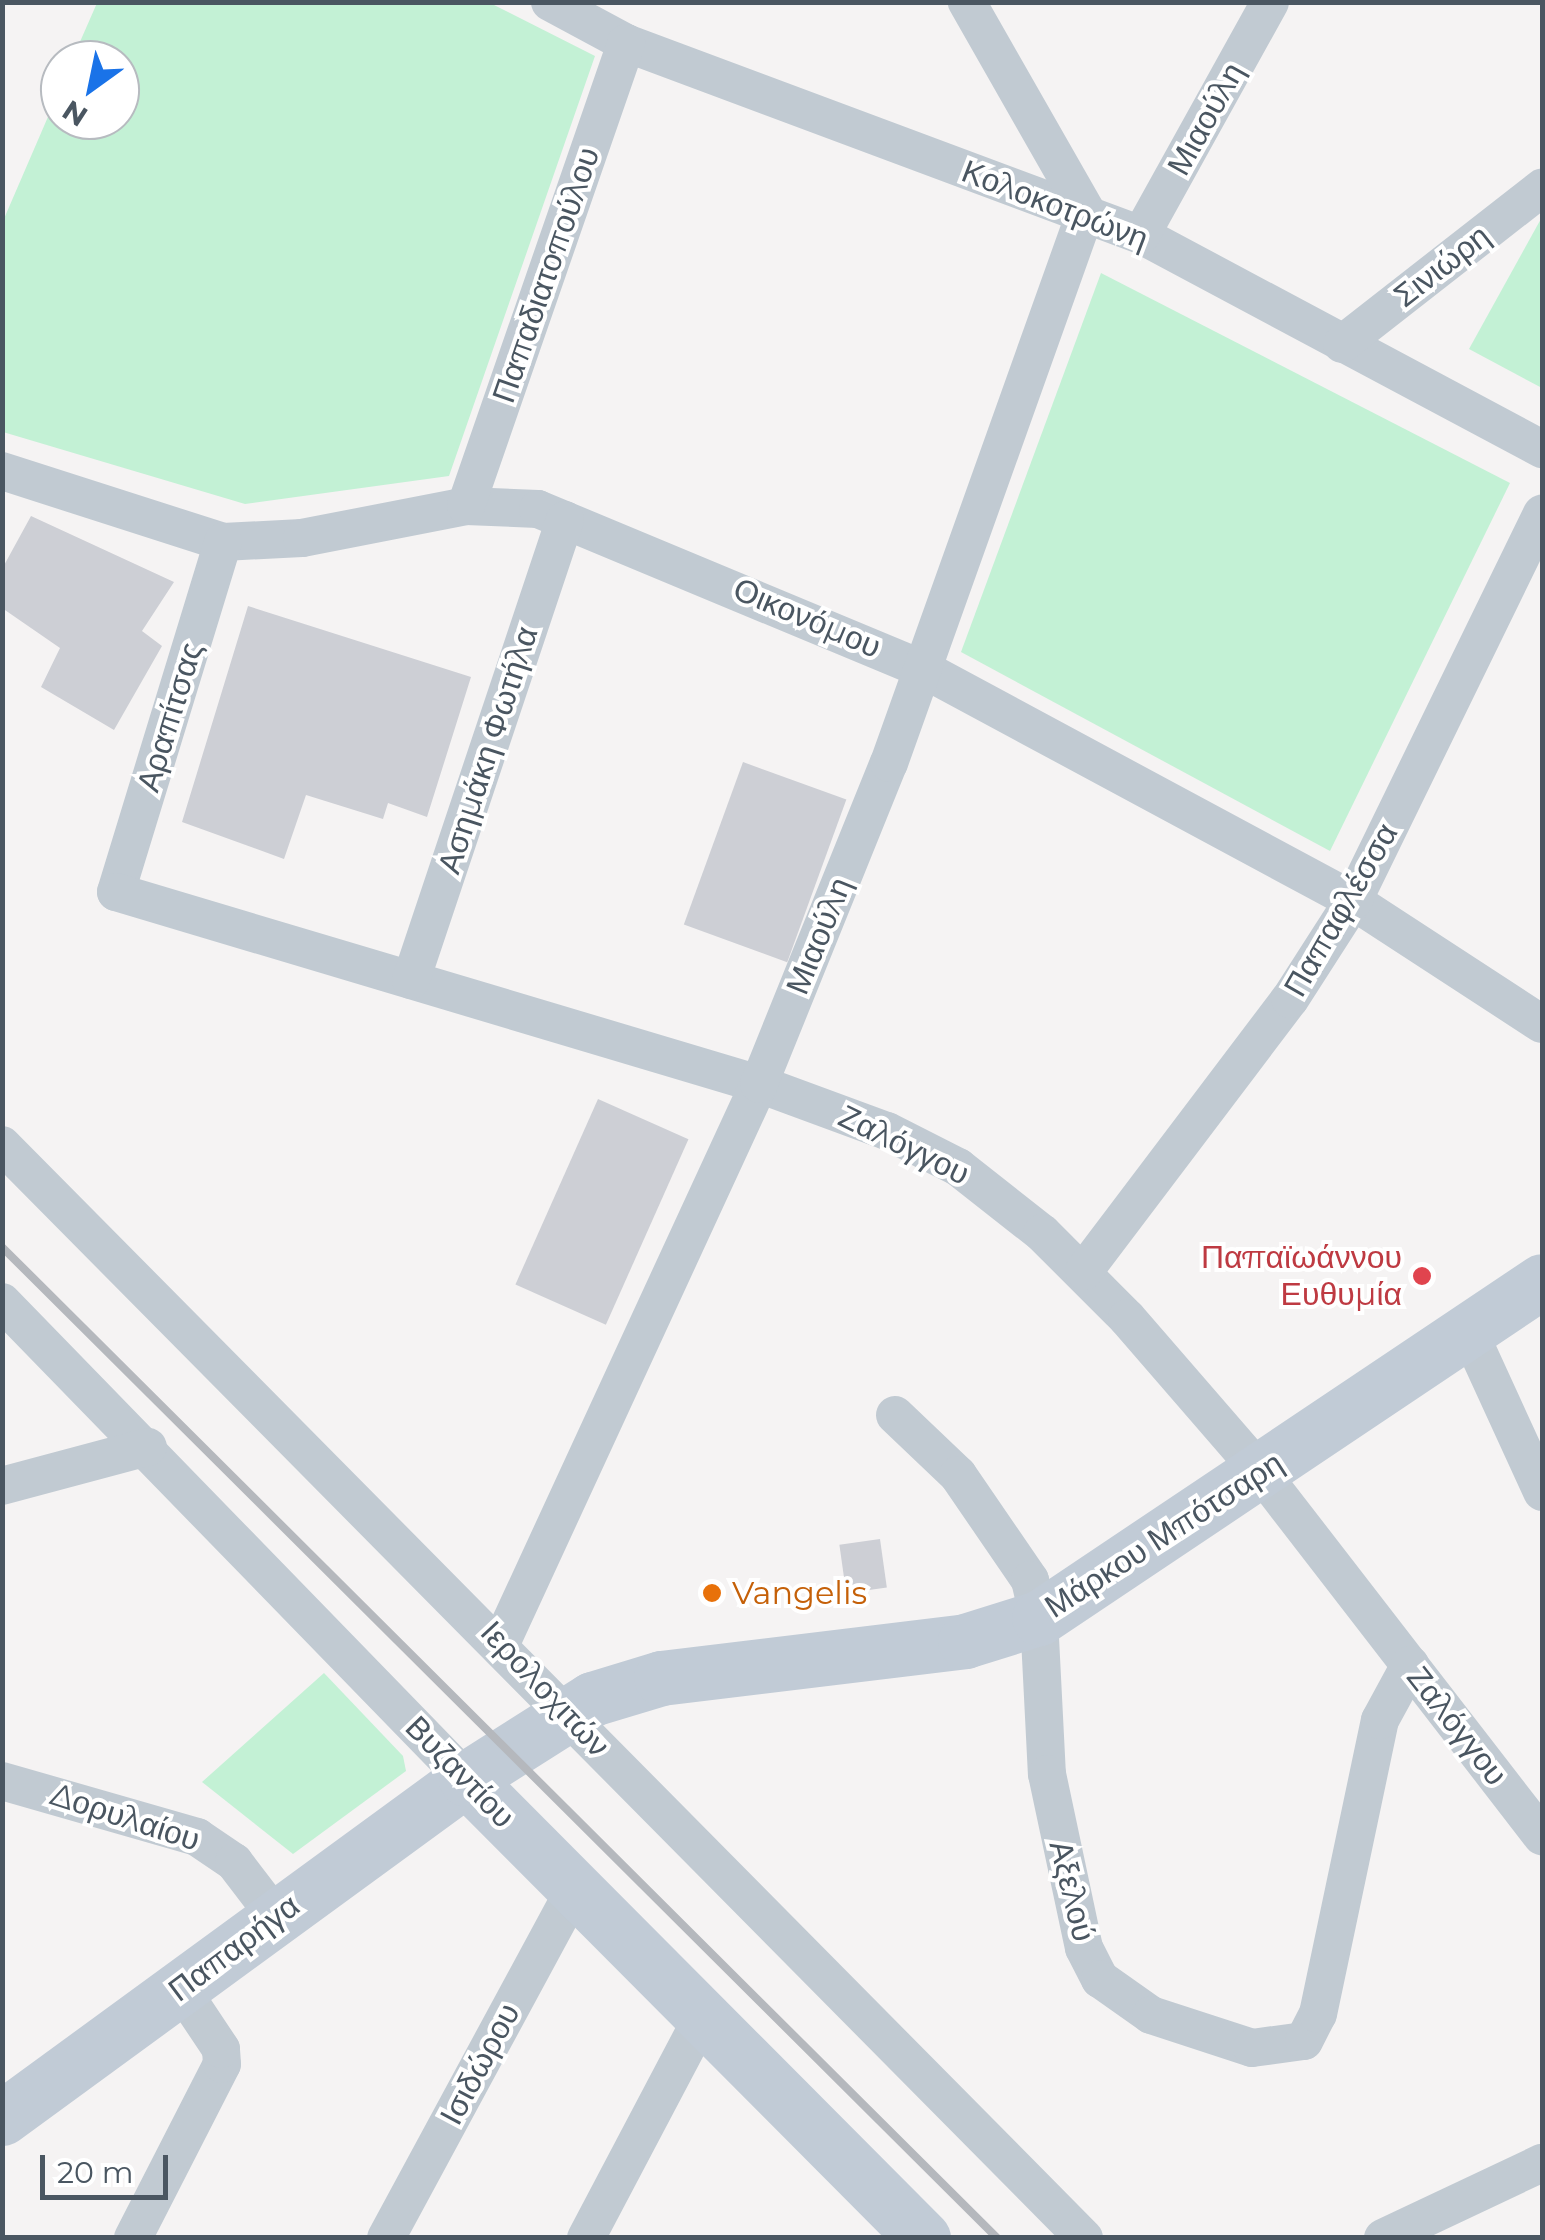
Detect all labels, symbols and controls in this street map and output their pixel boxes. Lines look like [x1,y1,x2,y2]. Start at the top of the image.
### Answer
north arrow [40,40,140,140]
street label: Μιαούλη [1159,56,1253,182]
text: N [56,93,93,134]
street label: Παπαδιατοπούλου [484,142,608,408]
street label: Κολοκοτρώνη [956,152,1154,258]
street label: Σινιώρη [1386,217,1498,315]
street label: Οικονόμου [728,570,886,666]
street label: Ασημάκη Φωτήλα [430,622,546,878]
street label: Αραπίτσας [129,638,211,796]
street label: Παπαφλέσσα [1276,817,1406,1003]
street label: Μιαούλη [778,872,860,1000]
street label: Ζαλόγγου [832,1097,976,1193]
place label: Παπαϊωάννου Ευθυμία [1201,1239,1402,1314]
marker: Παπαϊωάννου Ευθυμία [1411,1265,1433,1287]
street label: Μάρκου Μπότσαρη [1038,1444,1290,1626]
place label: Vangelis [732,1574,867,1612]
marker: Vangelis [701,1582,723,1604]
street label: Ιερολοχιτών [472,1613,618,1765]
street label: Ζαλόγγου [1399,1659,1515,1793]
street label: Βυζαντίου [397,1708,523,1836]
street label: Δορυλαίου [46,1775,204,1859]
street label: Αξελού [1041,1837,1103,1945]
street label: Παπαρήγα [161,1886,307,2010]
street label: Ισιδώρου [432,1997,528,2131]
scale bar [45,2135,172,2197]
text: 20 m [57,2154,134,2191]

